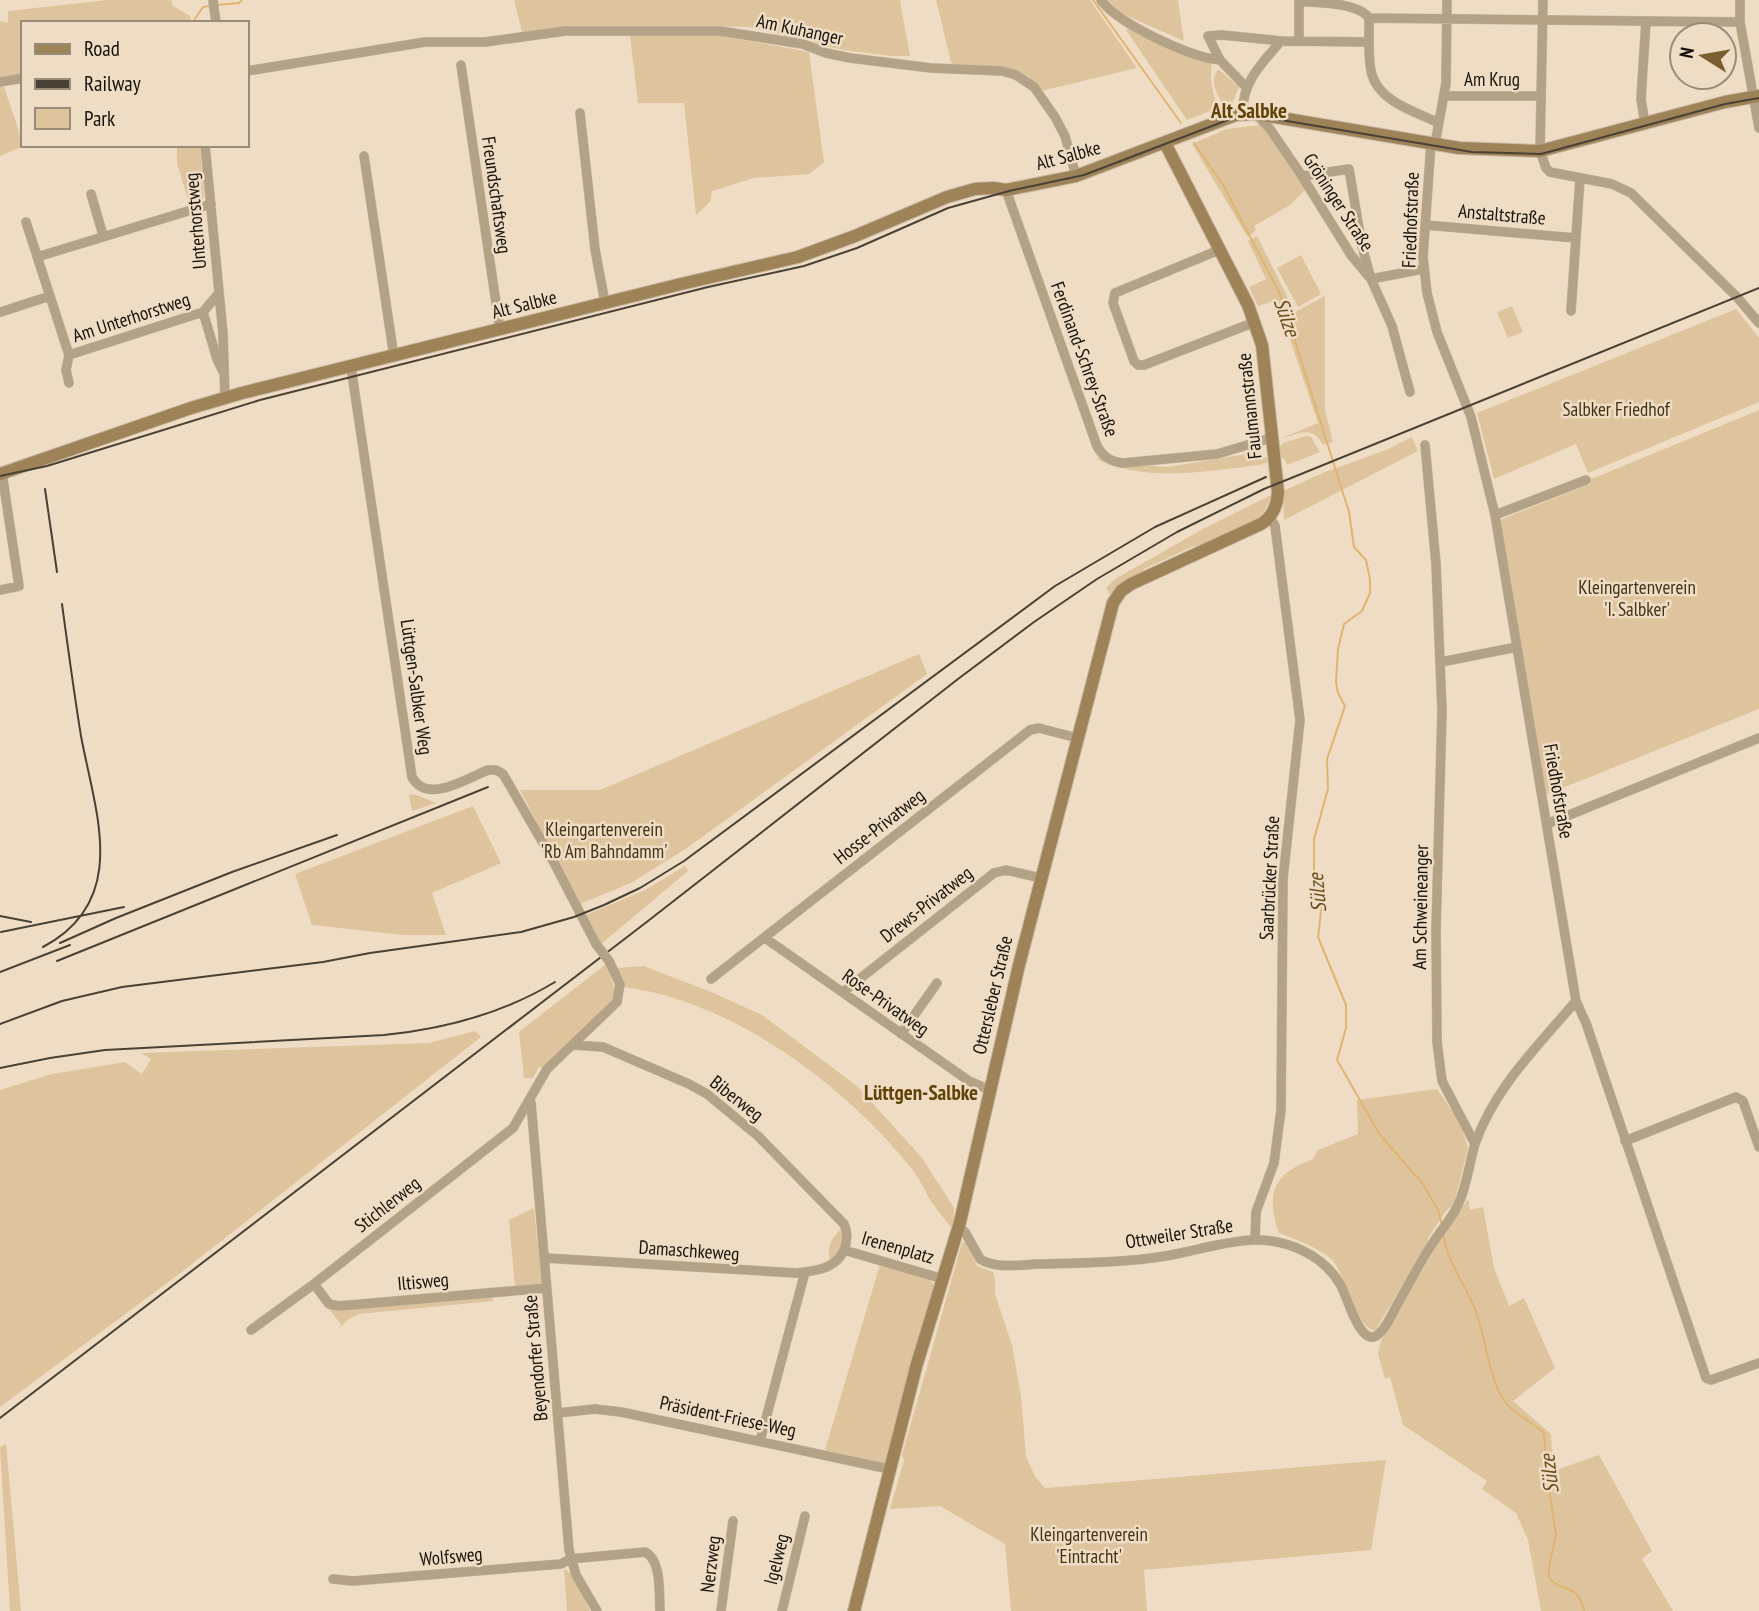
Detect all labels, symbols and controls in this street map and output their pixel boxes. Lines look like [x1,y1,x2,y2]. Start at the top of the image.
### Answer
street label: Am Kuhanger [754,8,846,50]
legend [21,21,248,147]
north arrow [1668,21,1738,91]
text: Road [84,35,120,62]
text: N [1674,45,1699,60]
street label: Am Krug [1464,67,1520,91]
text: Railway [84,70,141,97]
district label: Alt Salbke [1210,97,1287,124]
text: Park [84,105,115,132]
street label: Freundschaftsweg [477,135,517,255]
street label: Alt Salbke [1033,135,1103,175]
street label: Gröninger Straße [1298,148,1380,256]
street label: Friedhofstraße [1396,171,1424,268]
street label: Unterhorstweg [179,172,211,270]
street label: Anstaltstraße [1457,198,1547,230]
street label: Ferdinand-Schrey-Straße [1046,278,1124,440]
street label: Alt Salbke [489,284,559,324]
street label: Am Unterhorstweg [69,287,193,347]
water label: Sülze [1268,294,1307,341]
street label: Faulmannstraße [1231,352,1266,460]
park label: Salbker Friedhof [1562,397,1671,421]
park label: Kleingartenverein 'I. Salbker' [1578,575,1696,621]
street label: Lüttgen-Salbker Weg [396,618,438,756]
street label: Friedhofstraße [1539,742,1579,841]
street label: Hosse-Privatweg [829,783,929,869]
street label: Saarbrücker Straße [1254,815,1284,941]
park label: Kleingartenverein 'Rb Am Bahndamm' [541,817,667,863]
street label: Am Schweineanger [1407,843,1433,970]
street label: Drews-Privatweg [875,861,977,947]
water label: Sülze [1302,871,1332,914]
street label: Ottersleber Straße [967,933,1017,1057]
street label: Rose-Privatweg [838,963,934,1041]
street label: Biberweg [705,1070,769,1126]
district label: Lüttgen-Salbke [864,1079,978,1106]
street label: Stichlerweg [349,1171,425,1237]
street label: Ottweiler Straße [1123,1213,1235,1253]
street label: Irenenplatz [859,1225,937,1269]
street label: Damaschkeweg [638,1235,740,1265]
street label: Iltisweg [396,1267,450,1295]
street label: Beyendorfer Straße [518,1294,552,1422]
street label: Präsident-Friese-Weg [658,1390,798,1442]
water label: Sülze [1533,1452,1565,1495]
park label: Kleingartenverein 'Eintracht' [1030,1522,1148,1568]
street label: Igelweg [758,1531,794,1587]
street label: Nerzweg [695,1534,725,1594]
street label: Wolfsweg [419,1541,483,1571]

